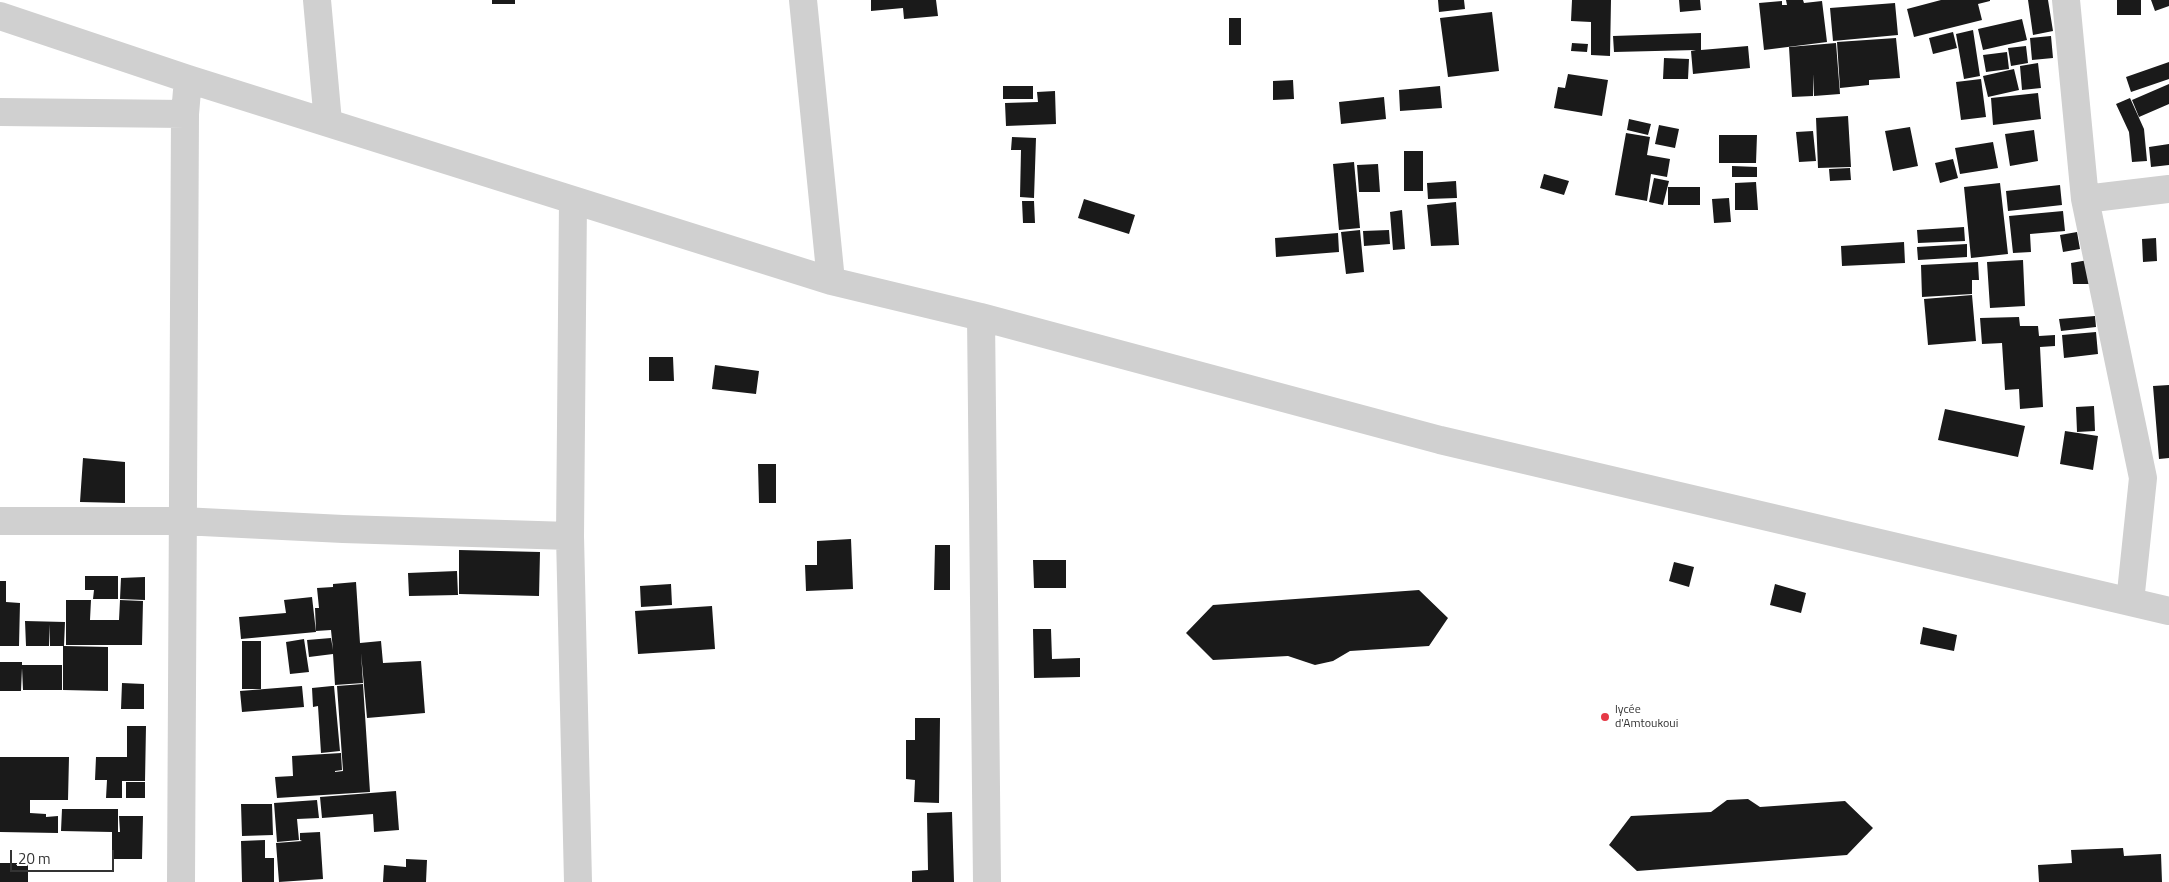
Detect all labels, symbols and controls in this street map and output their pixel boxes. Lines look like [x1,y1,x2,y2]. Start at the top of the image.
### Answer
place label: lycée d'Amtoukoui [1615,703,1678,731]
marker: lycée d'Amtoukoui [1599,711,1611,723]
scale bar [12,840,116,872]
text: 20 m [18,847,51,870]

